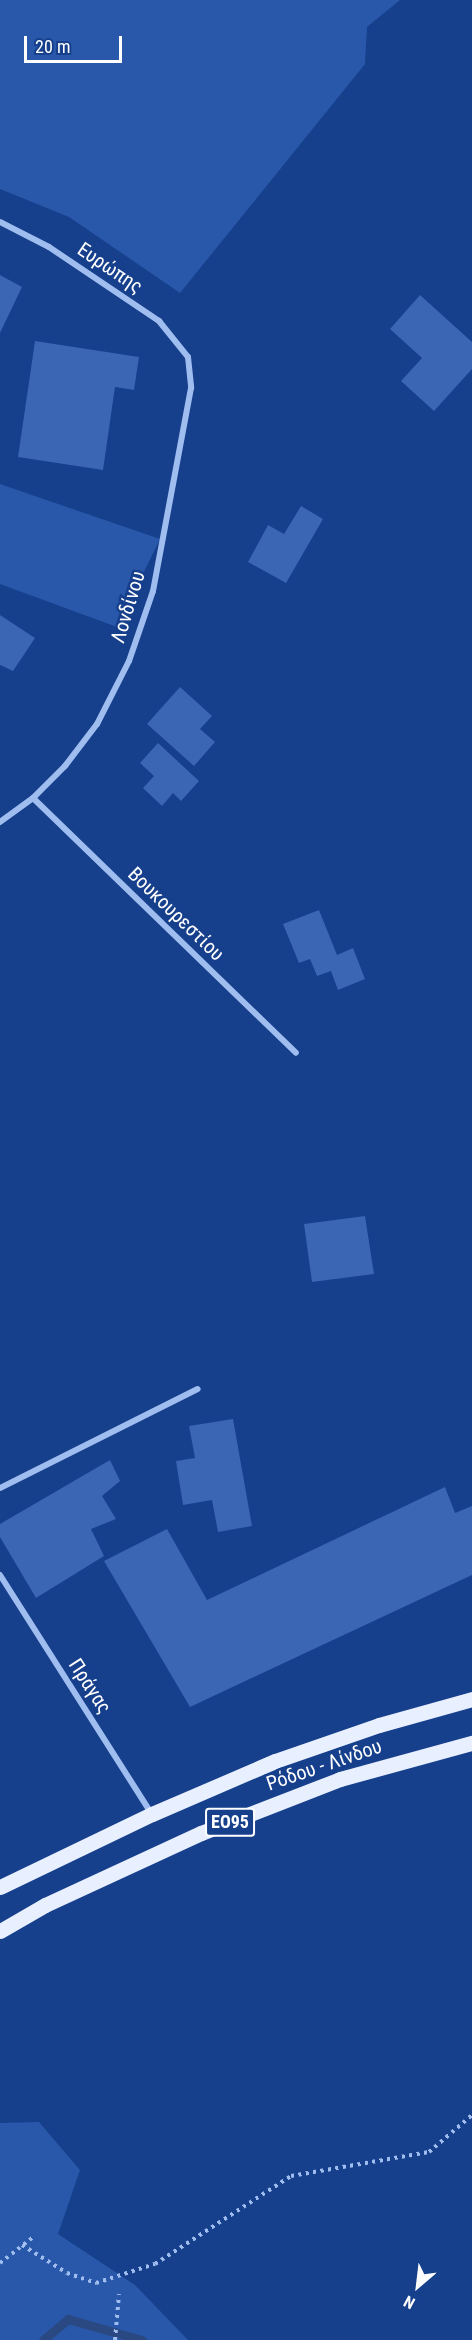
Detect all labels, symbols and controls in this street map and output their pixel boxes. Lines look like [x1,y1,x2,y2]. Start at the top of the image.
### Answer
scale bar [27,24,124,62]
text: 20 m [35,36,70,57]
street label: Ευρώπης [73,238,147,298]
street label: Λονδίνου [106,568,150,646]
street label: Βουκουρεστίου [123,862,229,966]
street label: Πράγας [63,1654,117,1718]
street label: Ρόδου - Λίνδου [263,1734,385,1796]
road number: ΕΟ95 [204,1807,256,1837]
north arrow [388,2256,448,2316]
text: N [401,2292,418,2313]

